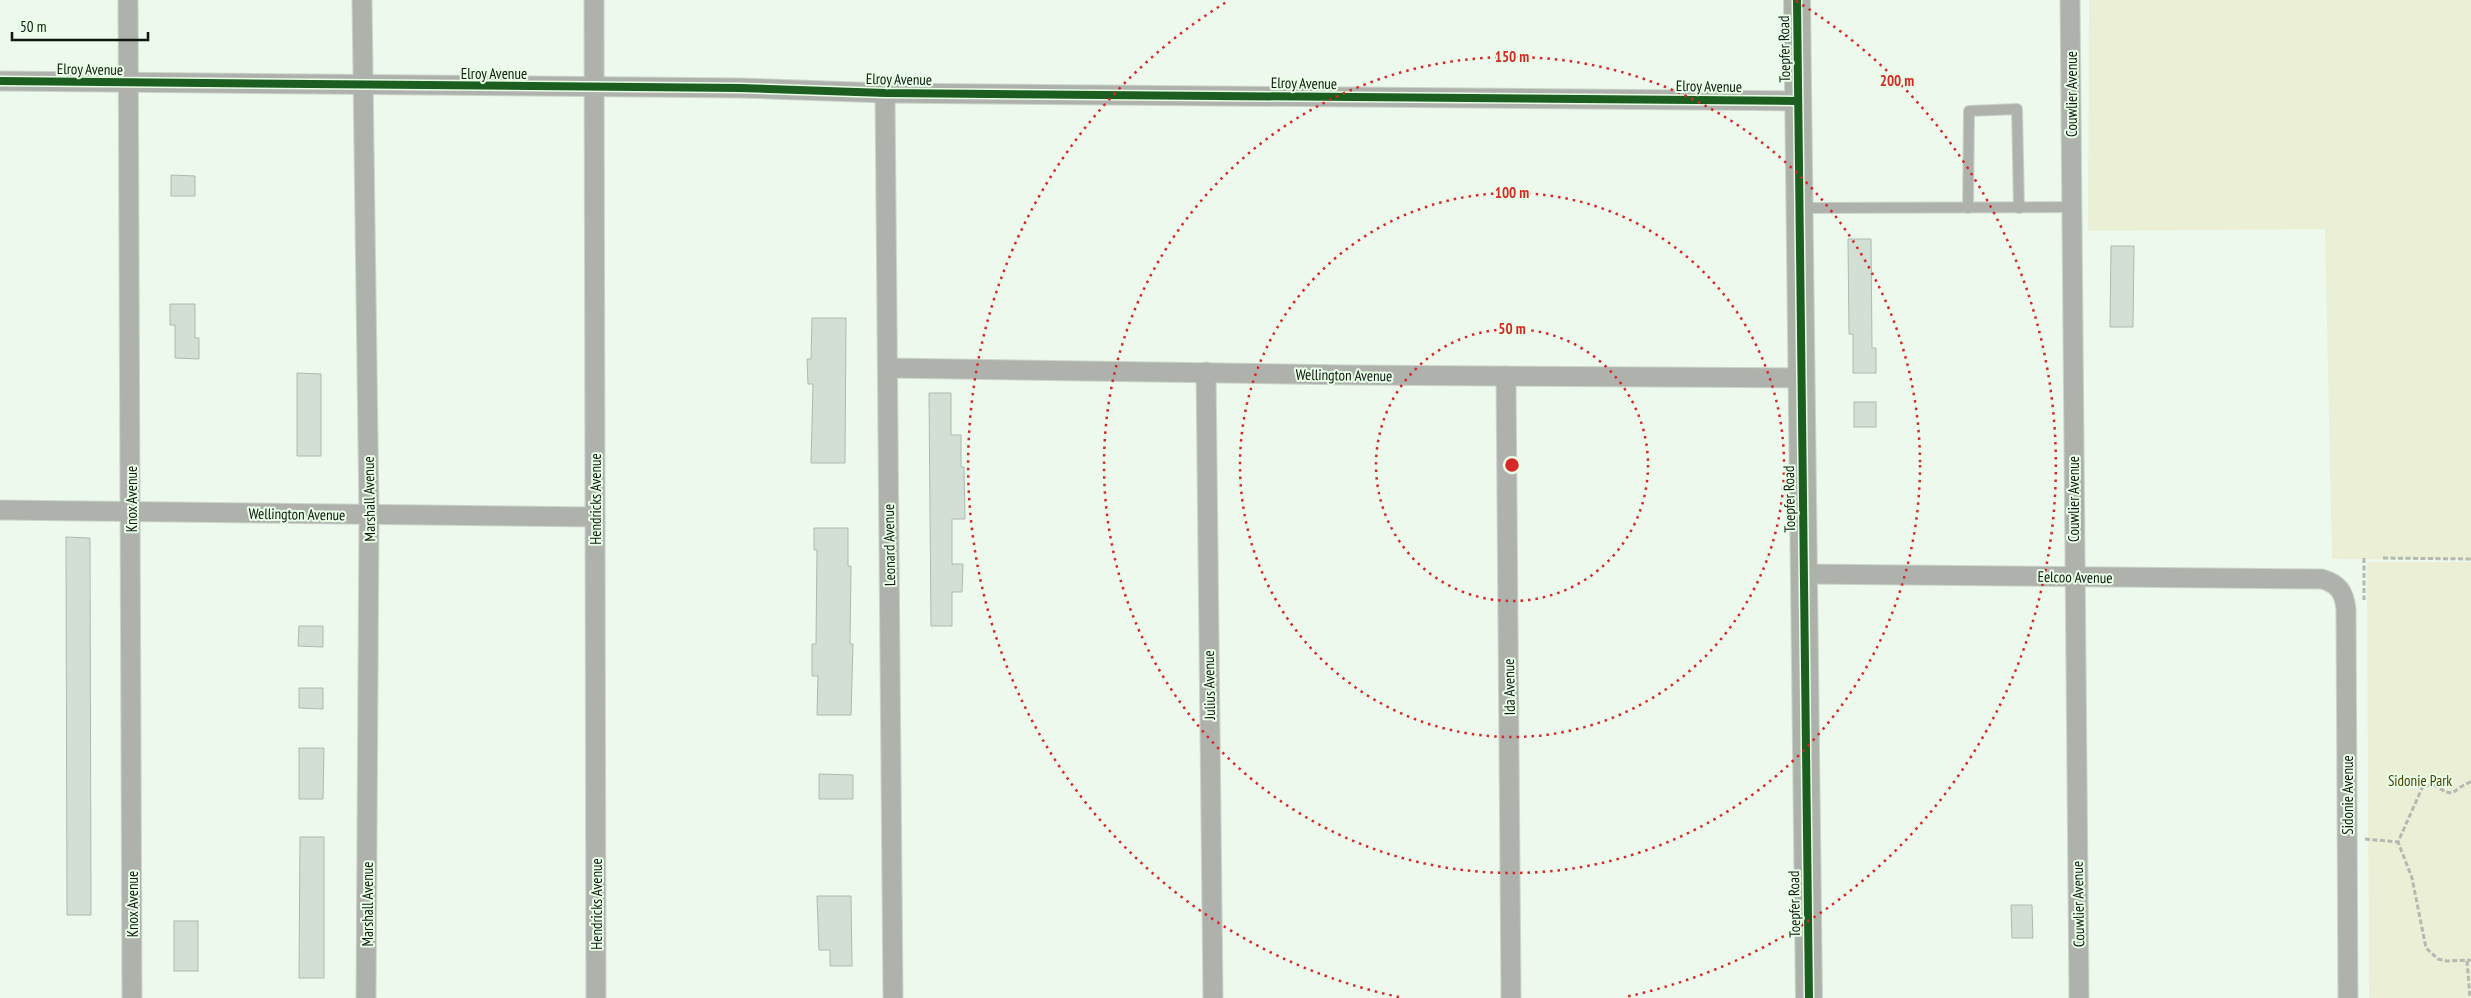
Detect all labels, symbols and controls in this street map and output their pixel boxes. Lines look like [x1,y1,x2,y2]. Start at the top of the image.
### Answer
scale bar [12,10,149,42]
street label: Toepfer Road [1774,15,1794,83]
text: 50 m [20,17,46,36]
text: 150 m [1495,47,1529,66]
street label: Couwlier Avenue [2062,51,2081,137]
street label: Elroy Avenue [57,59,123,79]
street label: Elroy Avenue [461,64,527,83]
street label: Elroy Avenue [866,69,932,89]
text: 200 m [1880,71,1914,90]
street label: Elroy Avenue [1271,73,1337,93]
street label: Elroy Avenue [1676,76,1742,96]
text: 100 m [1495,183,1529,202]
text: 50 m [1498,319,1526,338]
street label: Wellington Avenue [1295,365,1393,385]
street label: Hendricks Avenue [586,453,605,545]
street label: Marshall Avenue [359,456,379,542]
centre of rings [1503,456,1521,474]
street label: Couwlier Avenue [2064,456,2083,542]
street label: Toepfer Road [1779,465,1799,533]
street label: Knox Avenue [122,466,141,532]
street label: Wellington Avenue [248,504,346,524]
street label: Leonard Avenue [879,504,899,586]
street label: Eelcoo Avenue [2037,567,2113,587]
street label: Julius Avenue [1199,650,1219,721]
street label: Ida Avenue [1499,658,1519,716]
street label: Sidonie Avenue [2338,755,2357,835]
park label: Sidonie Park [2388,771,2452,790]
street label: Hendricks Avenue [587,858,606,950]
street label: Marshall Avenue [358,861,377,947]
street label: Couwlier Avenue [2068,861,2088,947]
street label: Toepfer Road [1784,870,1804,938]
street label: Knox Avenue [123,871,142,937]

